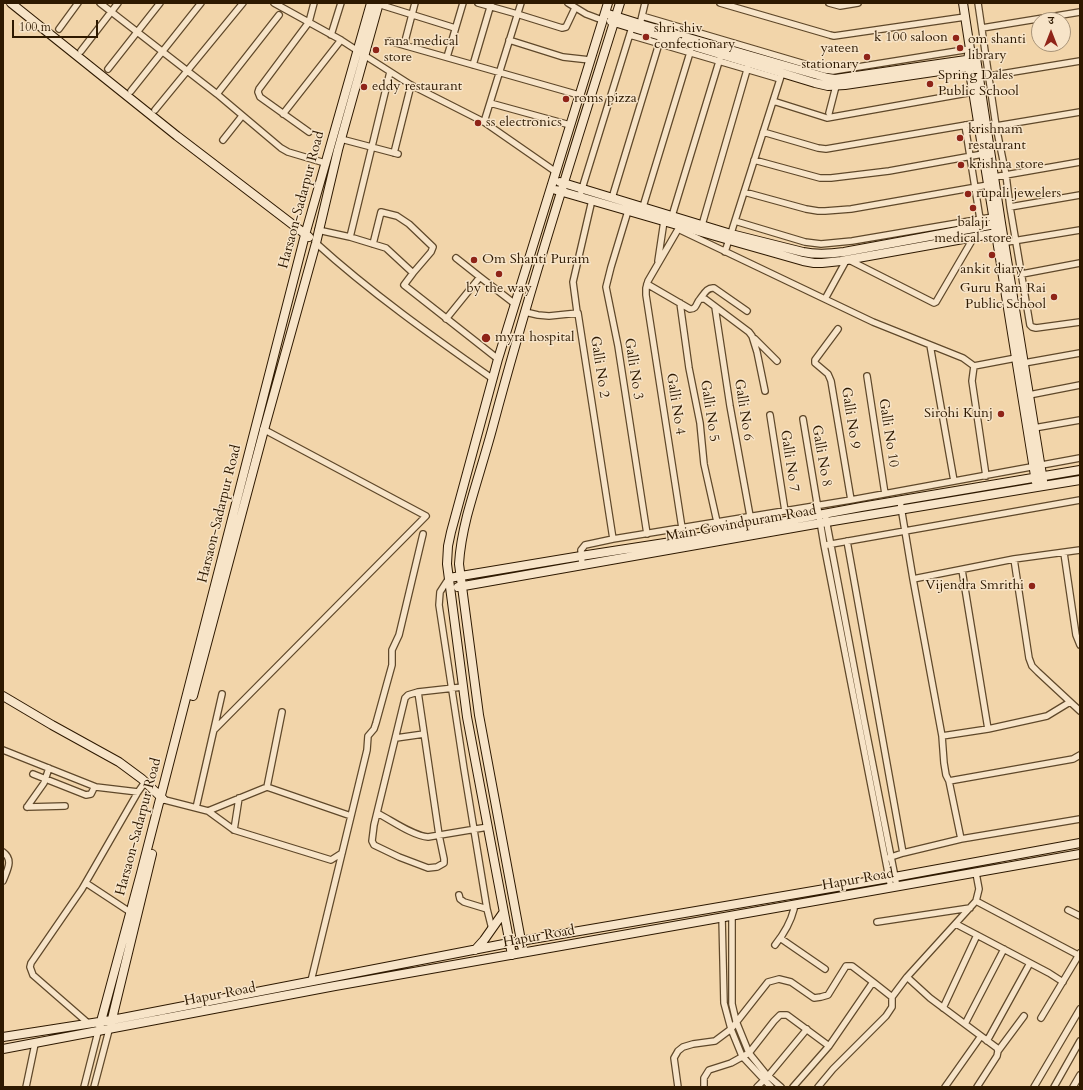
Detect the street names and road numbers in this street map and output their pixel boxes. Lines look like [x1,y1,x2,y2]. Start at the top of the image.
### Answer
street label: Harsaon-Sadarpur Road [276,129,328,271]
street label: Galli No 2 [586,335,612,399]
street label: Galli No 3 [620,337,646,401]
street label: Galli No 4 [662,372,688,436]
street label: Galli No 6 [730,378,756,442]
street label: Galli No 5 [696,379,722,443]
street label: Galli No 9 [837,386,863,450]
street label: Galli No 10 [874,397,902,469]
street label: Galli No 8 [807,424,835,488]
street label: Galli No 7 [776,429,802,493]
street label: Harsaon-Sadarpur Road [195,443,245,585]
street label: Main Govindpuram Road [664,502,818,546]
street label: Harsaon-Sadarpur Road [113,756,165,898]
street label: Hapur Road [821,865,895,895]
street label: Hapur Road [502,922,576,952]
street label: Hapur Road [183,980,257,1010]

